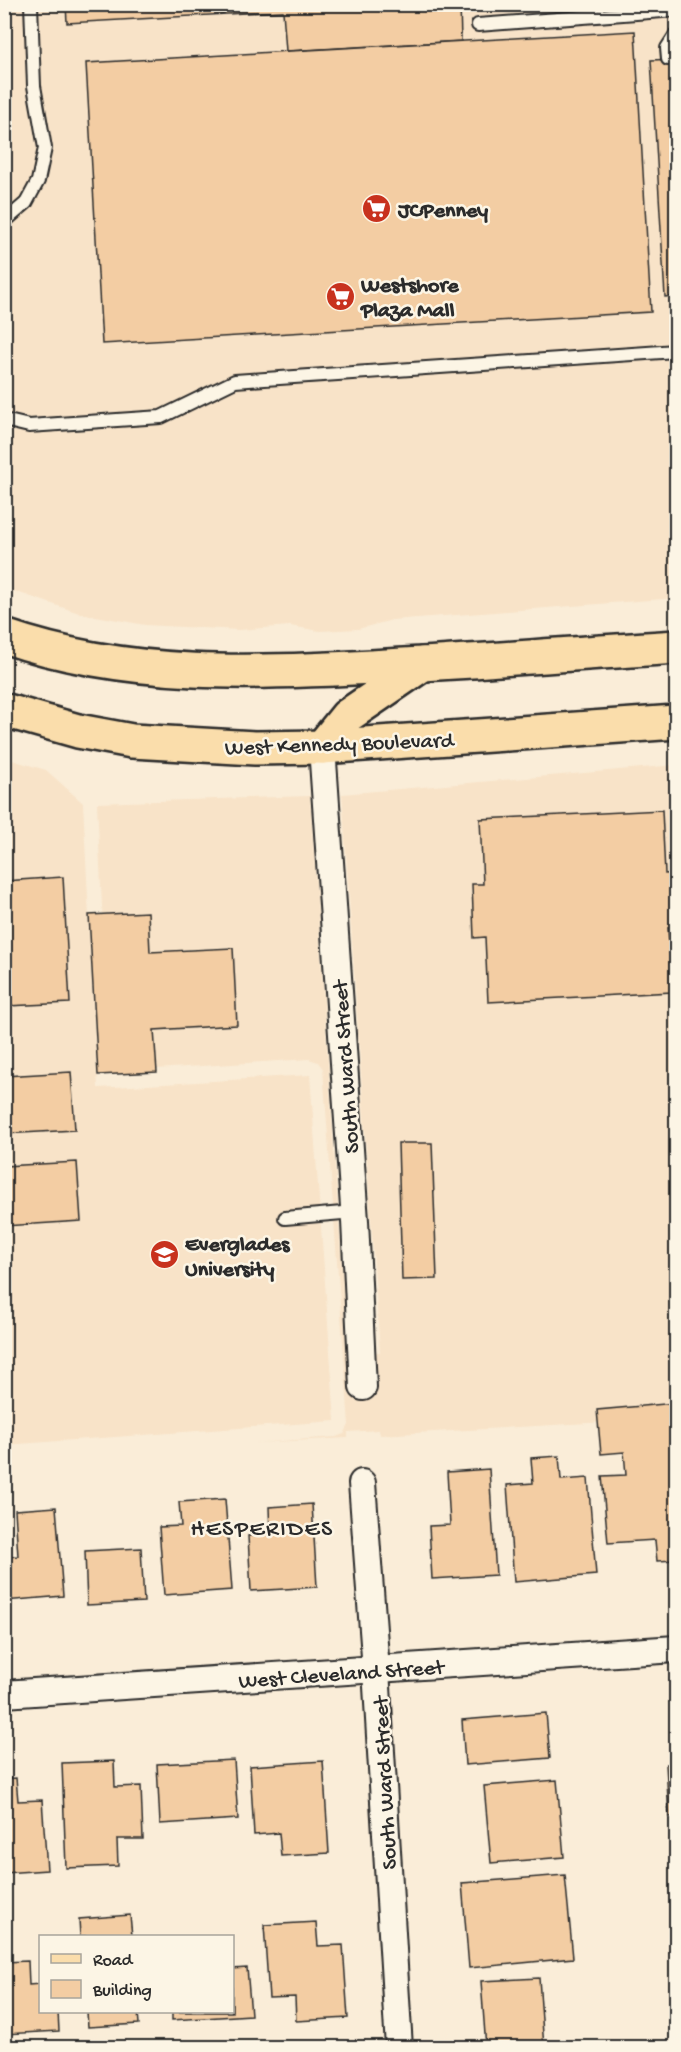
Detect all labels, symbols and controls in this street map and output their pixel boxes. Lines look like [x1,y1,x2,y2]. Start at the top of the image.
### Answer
supermarket icon: JCPenney [361,192,393,224]
place label: JCPenney [397,199,488,225]
place label: Westshore Plaza Mall [360,274,459,325]
supermarket icon: Westshore Plaza Mall [324,280,356,312]
street label: West Kennedy Boulevard [224,729,456,763]
street label: South Ward Street [329,977,367,1154]
place label: Everglades University [185,1233,291,1284]
school or university icon: Everglades University [148,1239,180,1271]
district label: HESPERIDES [190,1516,334,1545]
street label: West Cleveland Street [238,1656,447,1696]
street label: South Ward Street [369,1694,405,1870]
legend [39,1935,234,2013]
text: Road [93,1951,134,1972]
text: Building [92,1981,152,2002]

